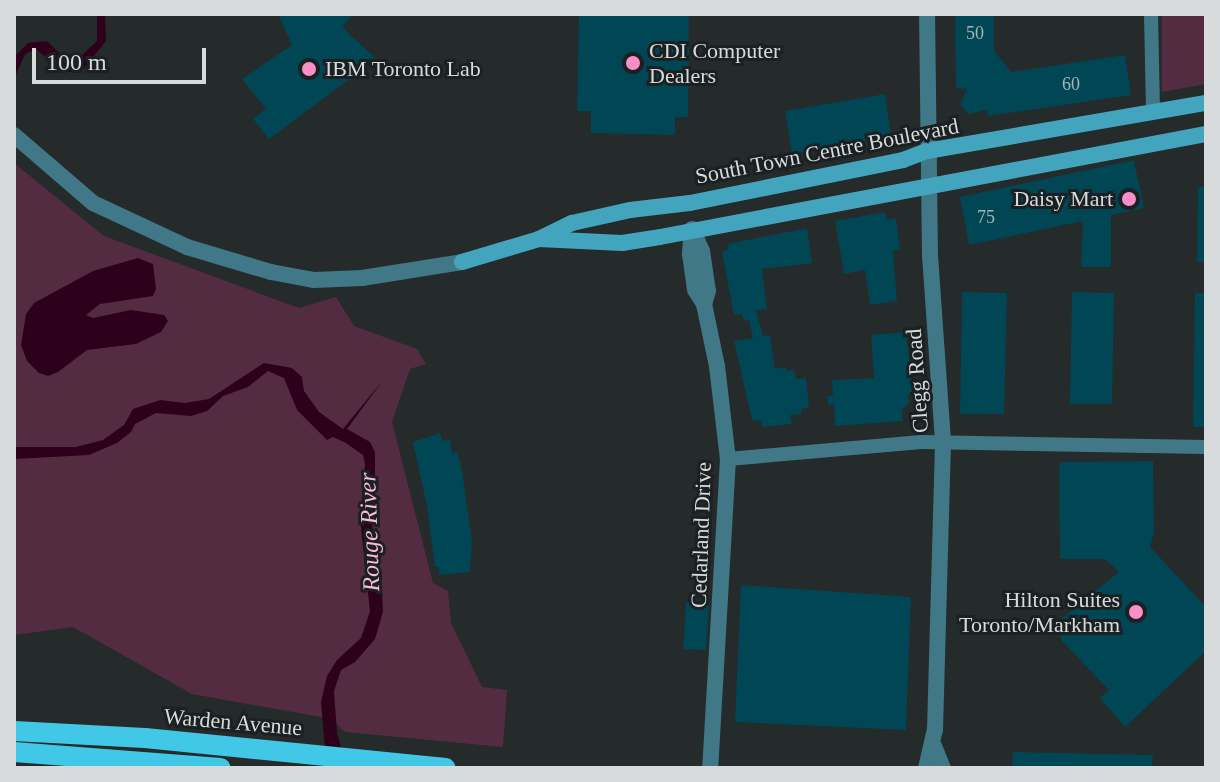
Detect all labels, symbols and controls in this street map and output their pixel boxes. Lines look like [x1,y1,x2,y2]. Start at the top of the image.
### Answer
house number: 50 [965,22,985,44]
scale bar [36,32,210,82]
place label: CDI Computer Dealers [649,37,793,88]
text: 100 m [46,49,107,75]
marker: CDI Computer Dealers [624,54,642,72]
place label: IBM Toronto Lab [325,56,493,82]
marker: IBM Toronto Lab [300,60,318,78]
house number: 60 [1061,73,1081,95]
street label: South Town Centre Boulevard [675,109,979,193]
place label: Daisy Mart [1006,186,1113,212]
marker: Daisy Mart [1120,190,1138,208]
house number: 75 [976,206,996,228]
street label: Clegg Road [900,323,934,439]
street label: Cedarland Drive [685,452,717,618]
water label: Rouge River [353,465,387,599]
place label: Hilton Suites Toronto/Markham [933,586,1120,638]
marker: Hilton Suites Toronto/Markham [1127,603,1145,621]
street label: Warden Avenue [153,702,313,742]

